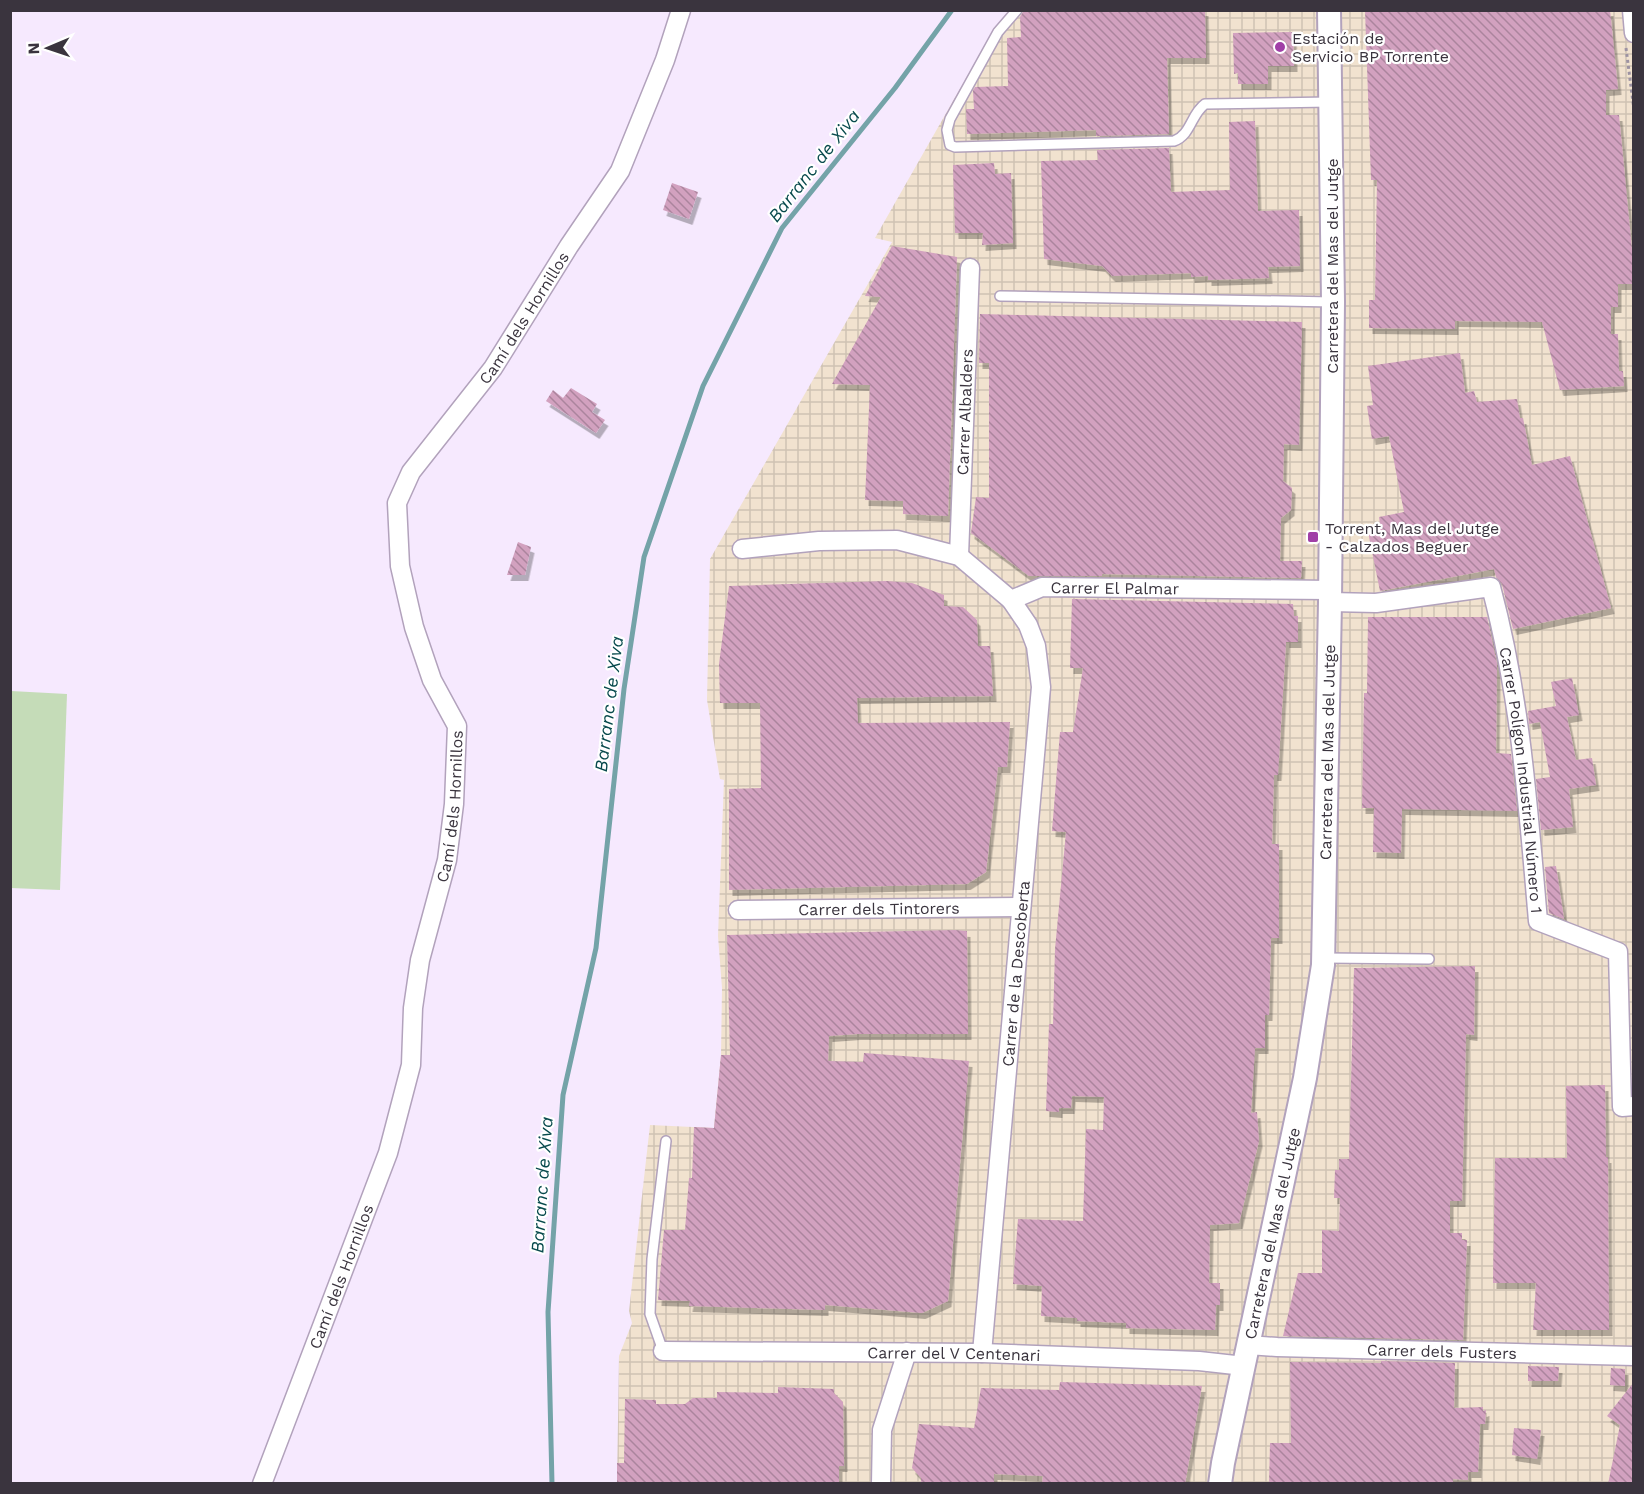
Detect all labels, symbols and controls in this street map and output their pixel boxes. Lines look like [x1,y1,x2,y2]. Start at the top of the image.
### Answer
north arrow [18,18,78,78]
place label: Estación de Servicio BP Torrente [1292,29,1449,66]
marker: Estación de Servicio BP Torrente [1273,40,1287,54]
text: N [24,42,43,55]
water label: Barranc de Xiva [763,105,864,226]
street label: Carretera del Mas del Jutge [1323,158,1342,374]
street label: Camí dels Hornillos [475,248,573,388]
street label: Carrer Albalders [953,349,977,476]
place label: Torrent, Mas del Jutge - Calzados Beguer [1325,519,1499,556]
marker: Torrent, Mas del Jutge - Calzados Beguer [1306,530,1320,544]
street label: Carrer El Palmar [1051,578,1180,598]
water label: Barranc de Xiva [590,635,627,773]
street label: Carretera del Mas del Jutge [1316,644,1339,860]
street label: Carrer Polígon Industrial Número 1 [1495,645,1546,914]
street label: Camí dels Hornillos [432,730,467,885]
street label: Carrer de la Descoberta [998,880,1034,1067]
street label: Carrer dels Tintorers [798,899,960,919]
water label: Barranc de Xiva [526,1116,557,1254]
street label: Carretera del Mas del Jutge [1241,1126,1304,1341]
street label: Camí dels Hornillos [305,1202,378,1352]
street label: Carrer dels Fusters [1367,1340,1517,1363]
street label: Carrer del V Centenari [867,1343,1041,1365]

